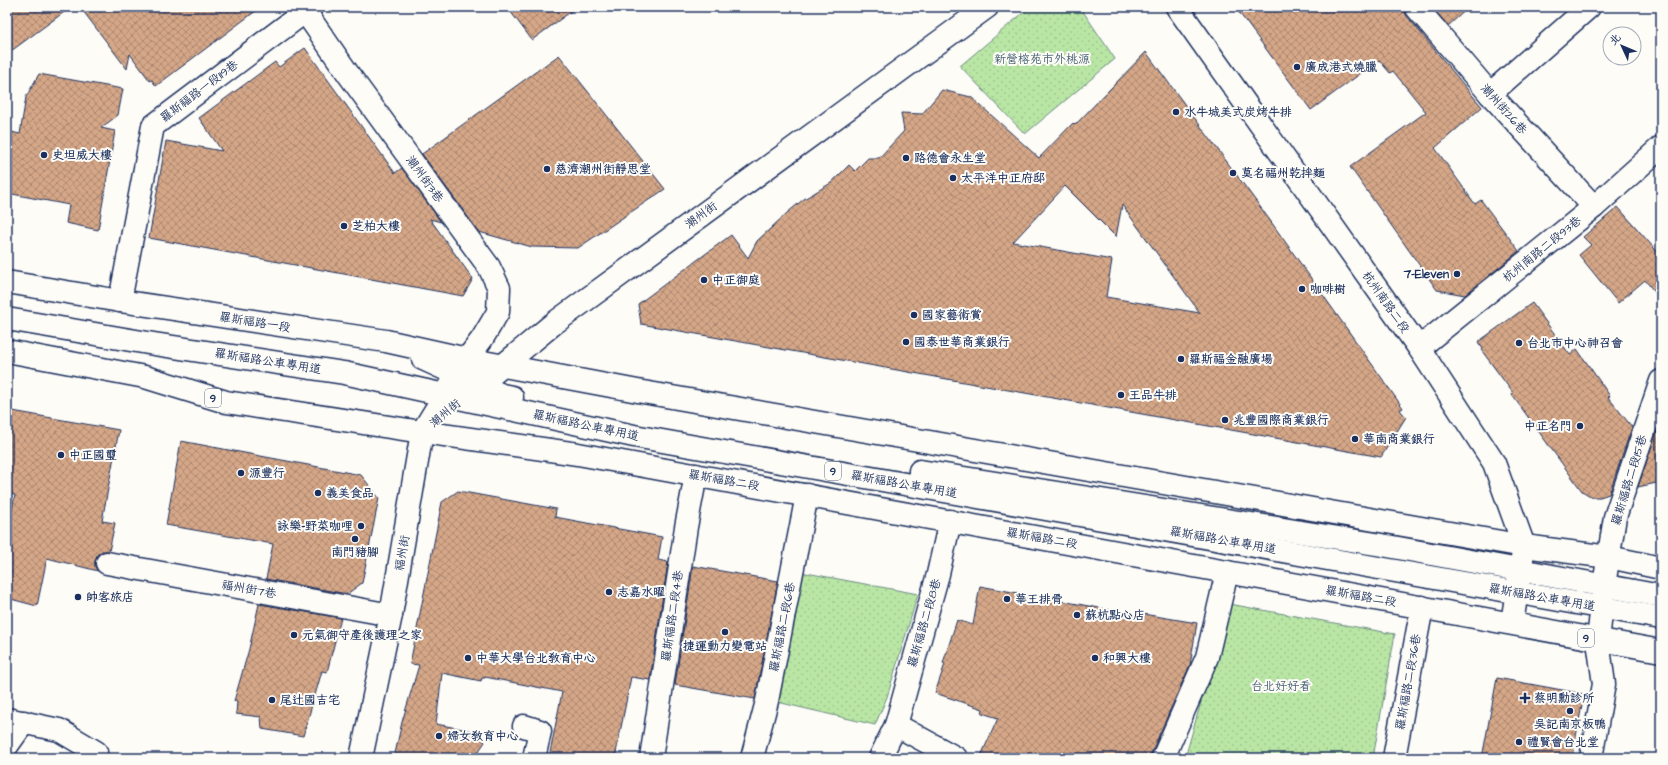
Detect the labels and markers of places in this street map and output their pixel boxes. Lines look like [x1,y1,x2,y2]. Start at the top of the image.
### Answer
place label: 廣成港式燒臘 [1305,59,1378,76]
marker: 廣成港式燒臘 [1292,62,1302,72]
place label: 水牛城美式炭烤牛排 [1184,104,1292,121]
marker: 水牛城美式炭烤牛排 [1171,107,1181,117]
place label: 史坦威大樓 [52,147,112,164]
marker: 史坦威大樓 [39,150,49,160]
place label: 路德會永生堂 [914,150,986,167]
marker: 路德會永生堂 [901,153,911,163]
place label: 慈濟潮州街靜思堂 [555,161,651,178]
marker: 慈濟潮州街靜思堂 [542,164,552,174]
place label: 莫名福州乾拌麵 [1241,165,1325,182]
marker: 莫名福州乾拌麵 [1228,168,1238,178]
place label: 太平洋中正府邸 [961,170,1045,187]
marker: 太平洋中正府邸 [948,173,958,183]
place label: 芝柏大樓 [352,218,400,235]
marker: 芝柏大樓 [339,221,349,231]
place label: 7-Eleven [1403,266,1449,283]
marker: 7-Eleven [1452,269,1462,279]
place label: 中正御庭 [712,272,760,289]
marker: 中正御庭 [699,275,709,285]
place label: 咖啡樹 [1310,281,1346,298]
marker: 咖啡樹 [1297,284,1307,294]
place label: 國家藝術賞 [922,307,982,324]
marker: 國家藝術賞 [909,310,919,320]
place label: 國泰世華商業銀行 [914,334,1010,351]
place label: 台北市中心神召會 [1527,335,1623,352]
marker: 國泰世華商業銀行 [901,337,911,347]
marker: 台北市中心神召會 [1514,338,1524,348]
place label: 羅斯福金融廣場 [1189,351,1273,368]
marker: 羅斯福金融廣場 [1176,354,1186,364]
place label: 王品牛排 [1129,387,1177,404]
marker: 王品牛排 [1116,390,1126,400]
place label: 兆豐國際商業銀行 [1233,412,1329,429]
marker: 兆豐國際商業銀行 [1220,415,1230,425]
place label: 中正名門 [1524,418,1572,435]
marker: 中正名門 [1575,421,1585,431]
place label: 華南商業銀行 [1363,431,1435,448]
marker: 華南商業銀行 [1350,434,1360,444]
place label: 中正國璽 [69,447,117,464]
marker: 中正國璽 [56,450,66,460]
place label: 源豐行 [249,465,285,482]
marker: 源豐行 [236,468,246,478]
place label: 義美食品 [326,485,374,502]
marker: 義美食品 [313,488,323,498]
place label: 詠樂-野菜咖哩 [277,518,353,535]
marker: 詠樂-野菜咖哩 [356,521,366,531]
marker: 南門豬腳 [350,534,360,544]
place label: 南門豬腳 [331,544,379,561]
place label: 志嘉水曜 [617,584,665,601]
marker: 志嘉水曜 [604,587,614,597]
place label: 帥客旅店 [86,589,134,606]
place label: 華王排骨 [1015,591,1063,608]
marker: 帥客旅店 [73,592,83,602]
marker: 華王排骨 [1002,594,1012,604]
place label: 蘇杭點心店 [1085,607,1145,624]
marker: 蘇杭點心店 [1072,610,1082,620]
place label: 元氣御守產後護理之家 [302,627,422,644]
marker: 捷運動力變電站 [720,627,730,637]
marker: 元氣御守產後護理之家 [289,630,299,640]
place label: 捷運動力變電站 [683,638,767,655]
place label: 中華大學台北教育中心 [476,650,596,667]
place label: 和興大樓 [1103,650,1151,667]
marker: 中華大學台北教育中心 [463,653,473,663]
marker: 和興大樓 [1090,653,1100,663]
place label: 蔡明勳診所 [1534,690,1595,707]
place label: 尾辻國吉宅 [280,692,340,709]
marker: 蔡明勳診所 [1519,692,1531,704]
marker: 尾辻國吉宅 [267,695,277,705]
marker: 吳記南京板鴨 [1565,706,1575,716]
place label: 吳記南京板鴨 [1534,716,1606,733]
place label: 婦女教育中心 [447,728,519,745]
marker: 婦女教育中心 [434,731,444,741]
place label: 禮賢會台北堂 [1527,734,1599,751]
marker: 禮賢會台北堂 [1514,737,1524,747]

